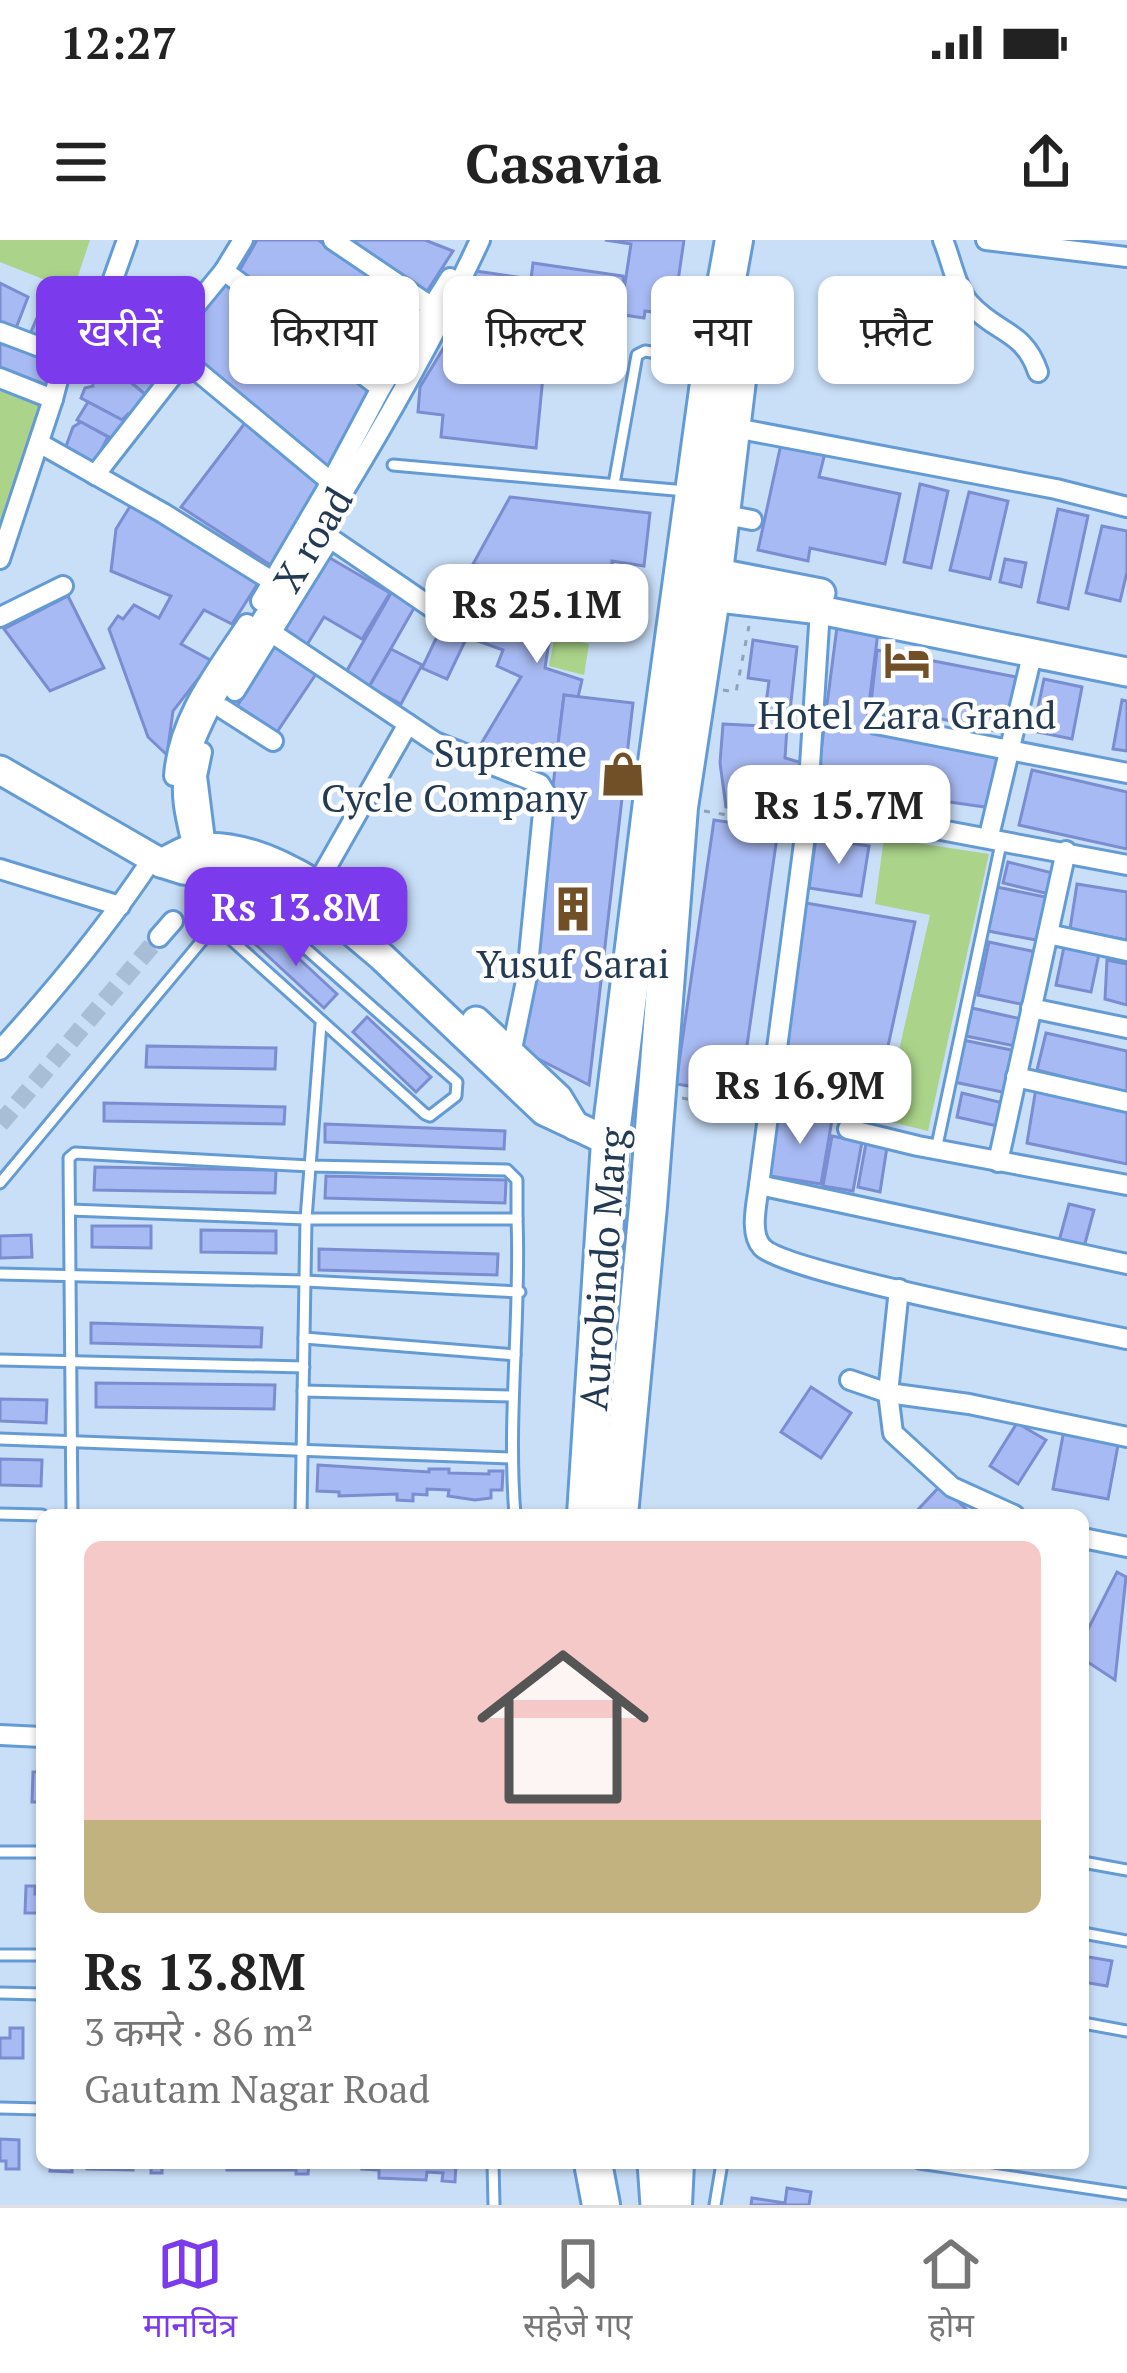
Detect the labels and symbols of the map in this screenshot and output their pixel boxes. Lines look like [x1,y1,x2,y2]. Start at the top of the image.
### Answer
street label: X road [260,477,364,601]
pin: Rs 25.1M [413,564,661,666]
hotel icon: Hotel Zara Grand [882,635,932,685]
place label: Hotel Zara Grand [758,688,1056,740]
place label: Supreme Cycle Company [321,726,588,823]
shop icon: Supreme Cycle Company [598,749,648,799]
pin: Rs 15.7M [715,765,963,867]
pin: Rs 13.8M [172,867,420,969]
building icon: Yusuf Sarai [548,884,598,934]
place label: Yusuf Sarai [476,937,670,989]
pin: Rs 16.9M [676,1045,924,1147]
street label: Aurobindo Marg [566,1125,638,1412]

